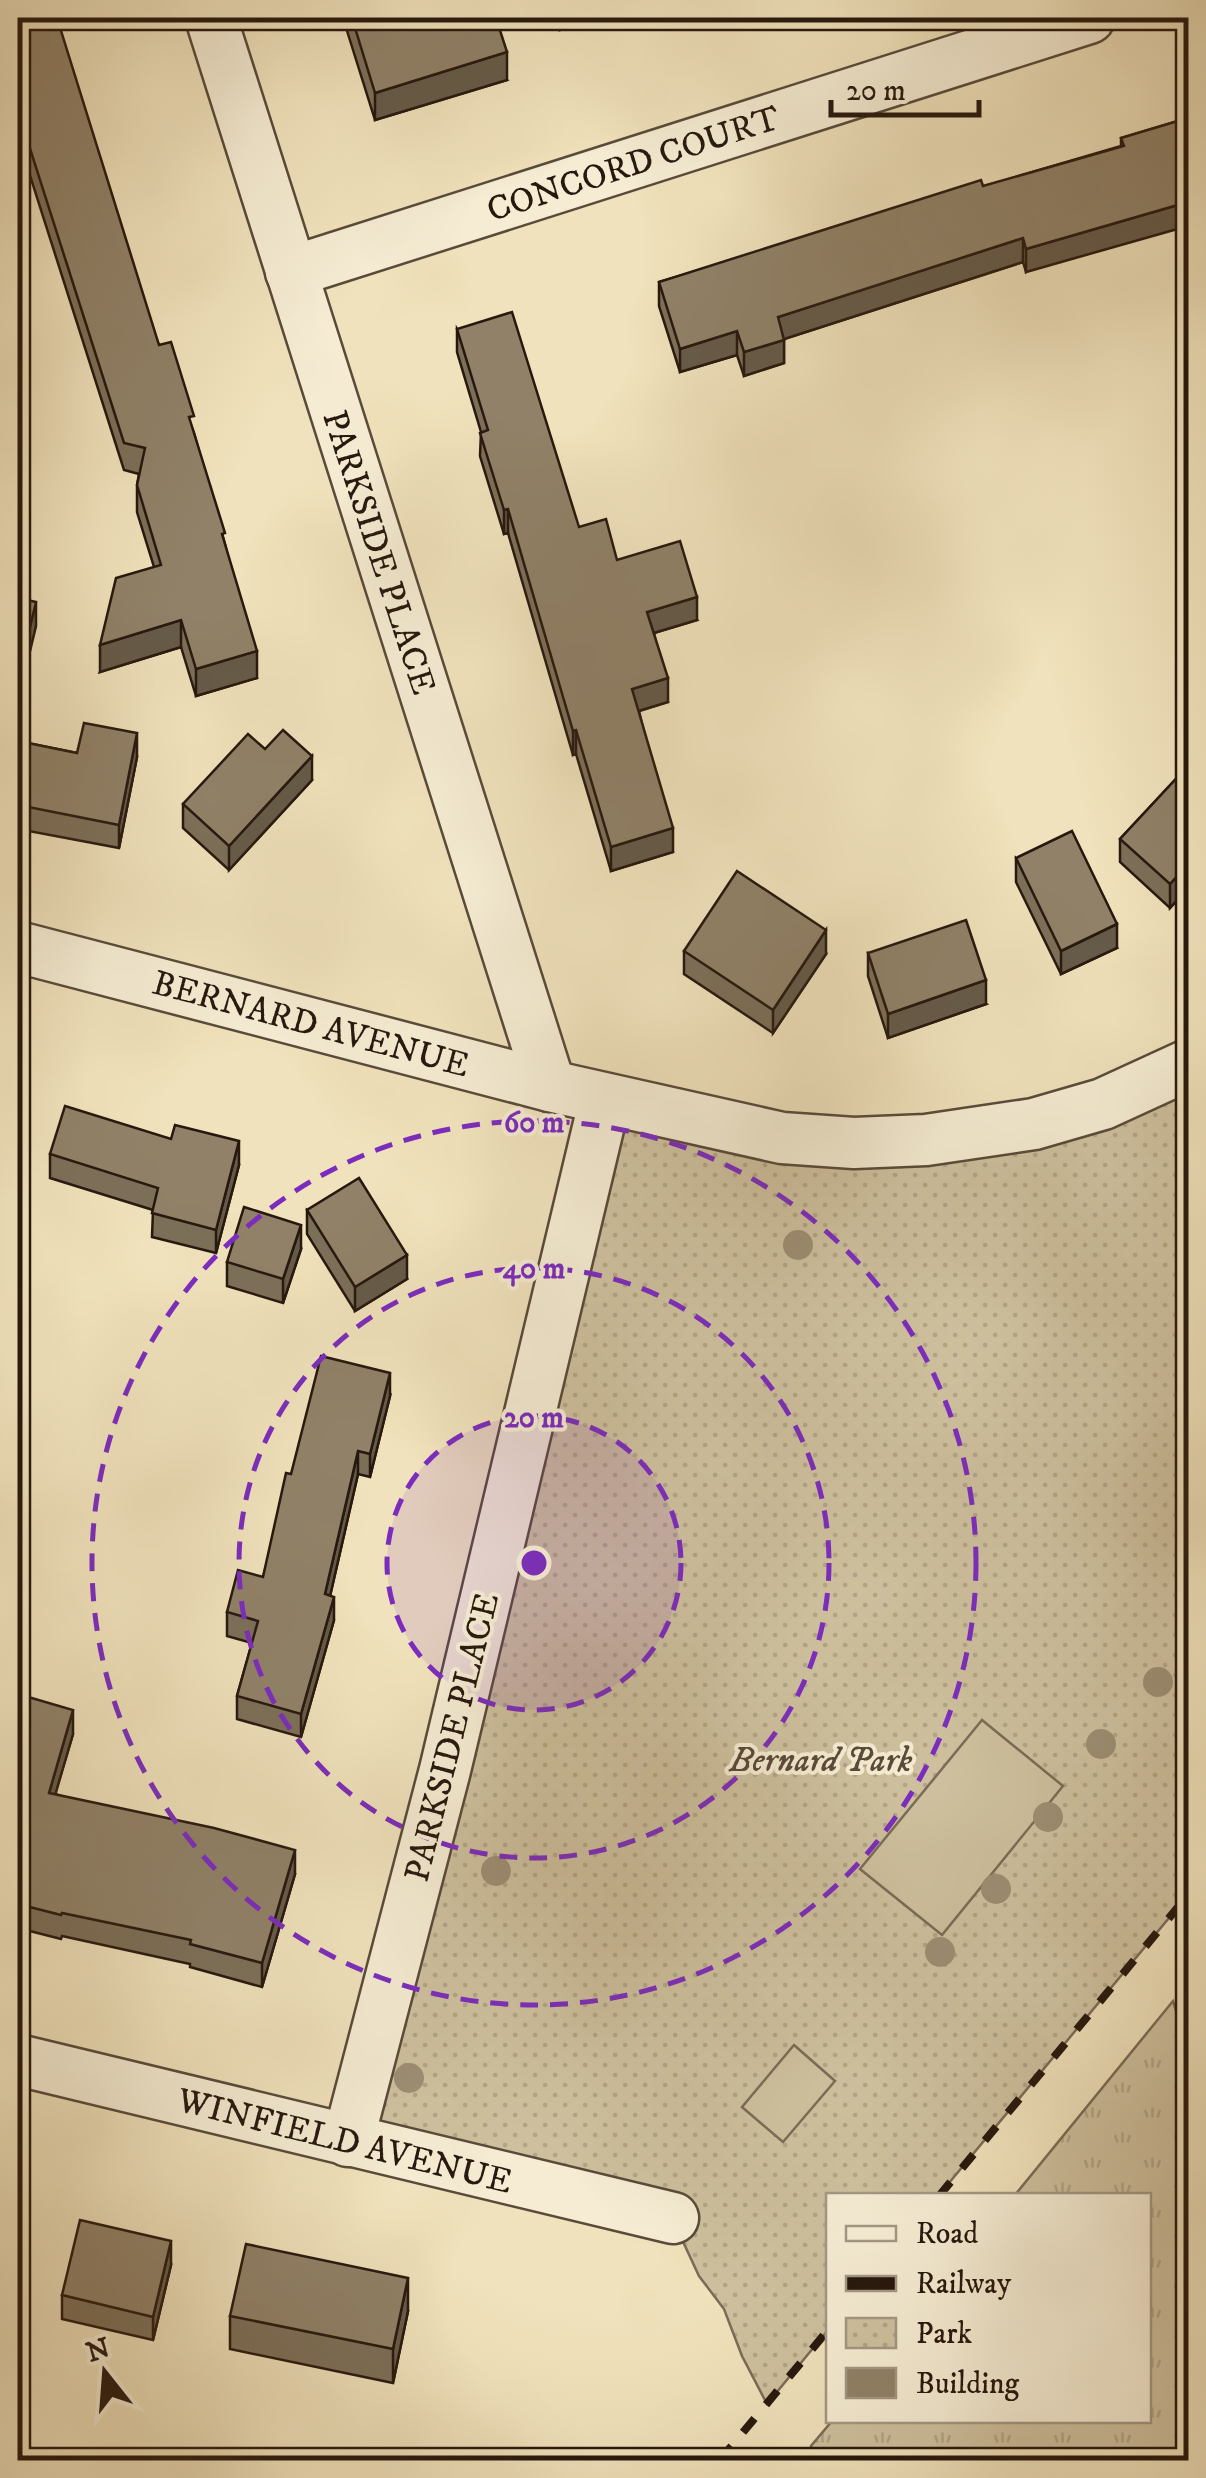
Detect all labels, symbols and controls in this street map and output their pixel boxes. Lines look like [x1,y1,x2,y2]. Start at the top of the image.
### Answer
scale bar [831,55,978,117]
text: 20 m [846,73,906,110]
street label: CONCORD COURT [482,97,786,233]
street label: PARKSIDE PLACE [311,405,445,700]
street label: BERNARD AVENUE [147,961,474,1088]
text: 60 m [504,1105,565,1142]
text: 40 m [503,1251,566,1288]
text: 20 m [504,1400,564,1437]
centre of rings [516,1545,552,1581]
street label: PARKSIDE PLACE [396,1588,510,1886]
park label: Bernard Park [729,1739,913,1783]
street label: WINFIELD AVENUE [172,2079,516,2205]
legend [826,2193,1151,2423]
text: Road [916,2216,978,2253]
text: Railway [916,2266,1012,2303]
text: Park [916,2316,972,2353]
north arrow [55,2323,155,2423]
text: N [82,2330,114,2371]
text: Building [916,2366,1020,2403]

